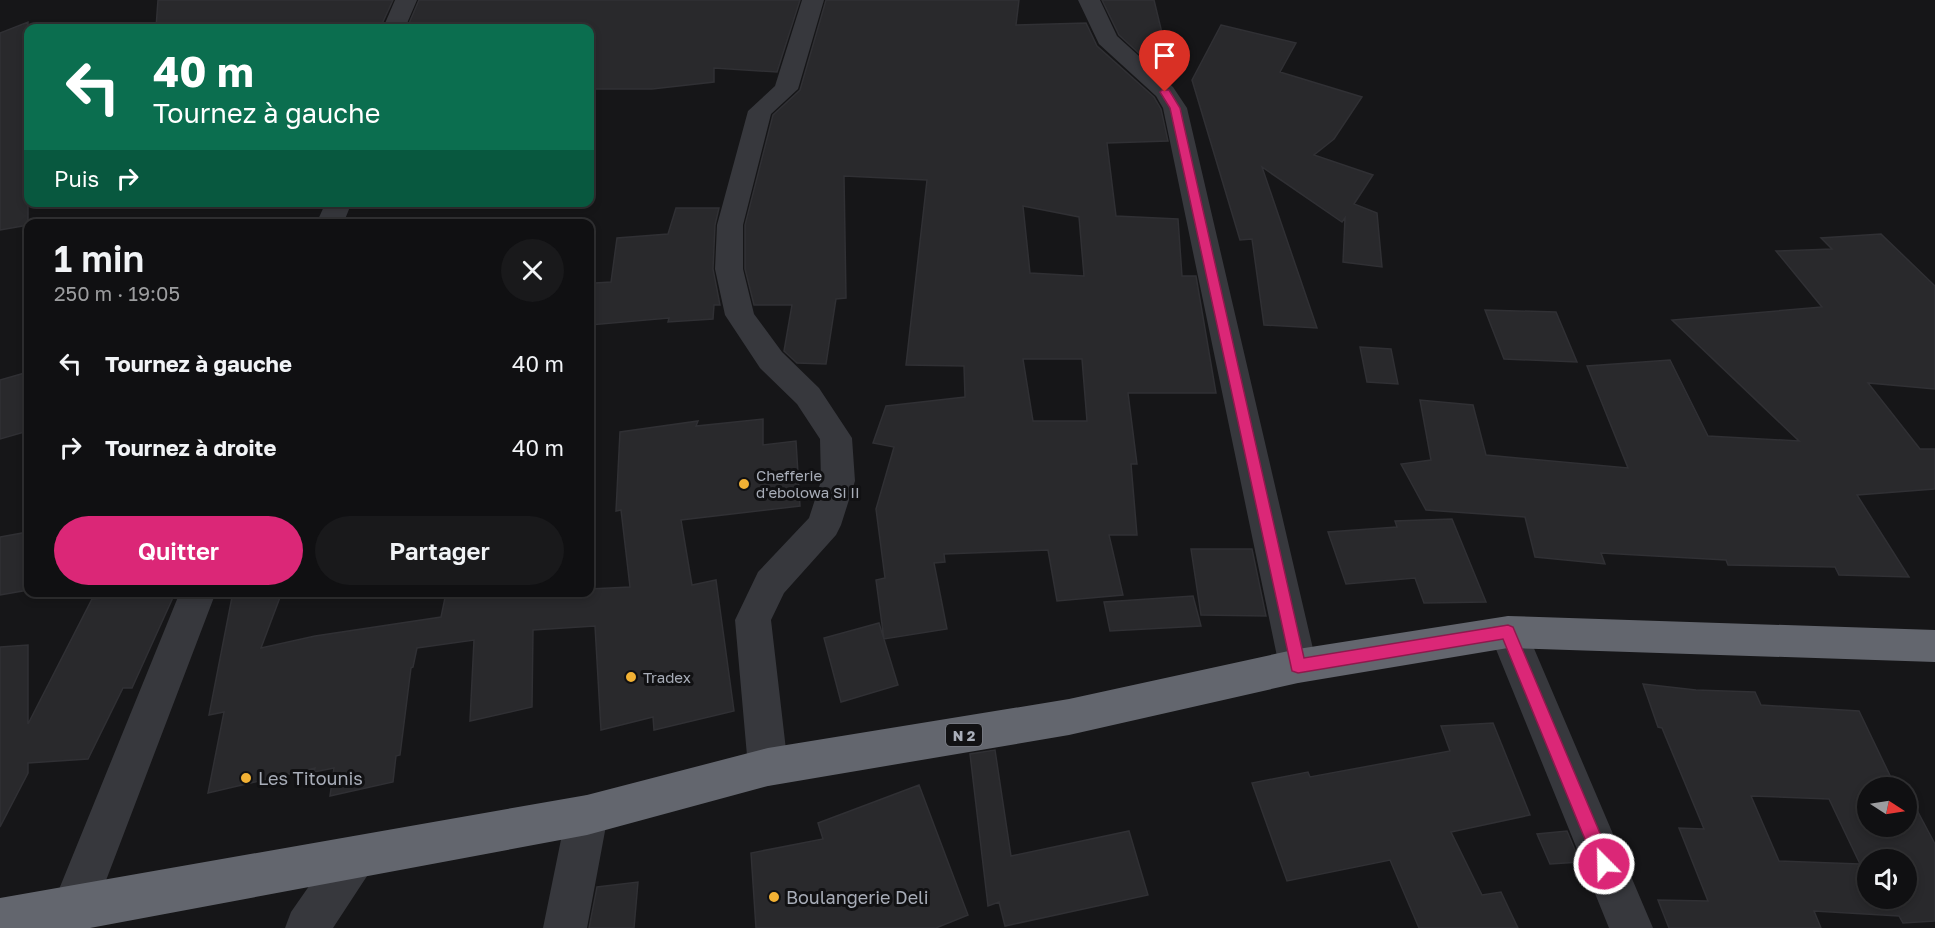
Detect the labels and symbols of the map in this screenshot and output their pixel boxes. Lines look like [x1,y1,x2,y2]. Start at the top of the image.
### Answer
pin [1139,30,1190,92]
place label: Chefferie d'ebolowa Si II [756,466,860,501]
marker: Chefferie d'ebolowa Si II [737,477,751,491]
place label: Tradex [643,668,691,686]
marker: Tradex [624,670,638,684]
road number: N 2 [946,724,982,746]
place label: Les Titounis [258,767,363,789]
marker: Les Titounis [239,771,253,785]
north arrow [1857,777,1917,837]
position arrow [1572,832,1636,896]
place label: Boulangerie Deli [786,886,929,908]
marker: Boulangerie Deli [767,890,781,904]

